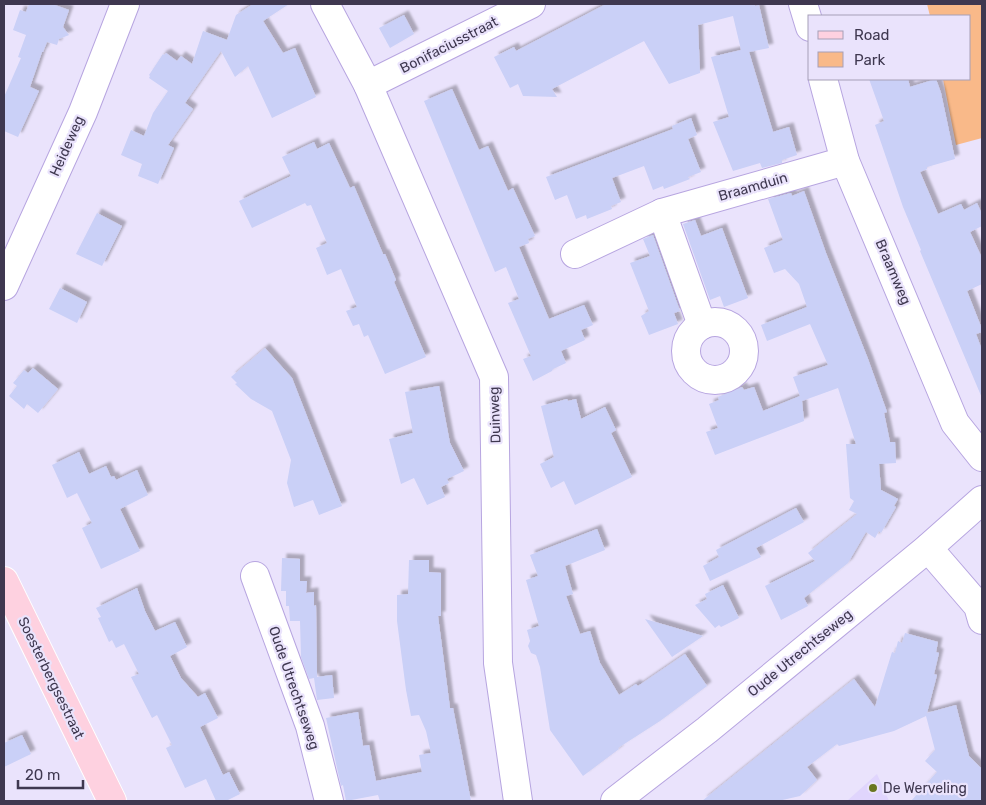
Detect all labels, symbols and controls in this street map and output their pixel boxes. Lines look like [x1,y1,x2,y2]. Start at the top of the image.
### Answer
street label: Bonifaciusstraat [397,13,501,77]
legend [808,15,971,80]
text: Road [854,26,890,44]
text: Park [854,51,885,69]
street label: Heideweg [46,113,88,179]
street label: Braamduin [716,169,790,205]
street label: Braamweg [872,237,914,307]
street label: Duinweg [486,386,504,444]
street label: Oude Utrechtseweg [744,606,856,700]
street label: Soesterbergsestraat [14,614,88,742]
street label: Oude Utrechtseweg [265,624,323,752]
scale bar [18,758,82,790]
text: 20 m [25,766,60,784]
place label: De Werveling [883,780,967,797]
marker: De Werveling [867,782,879,794]

